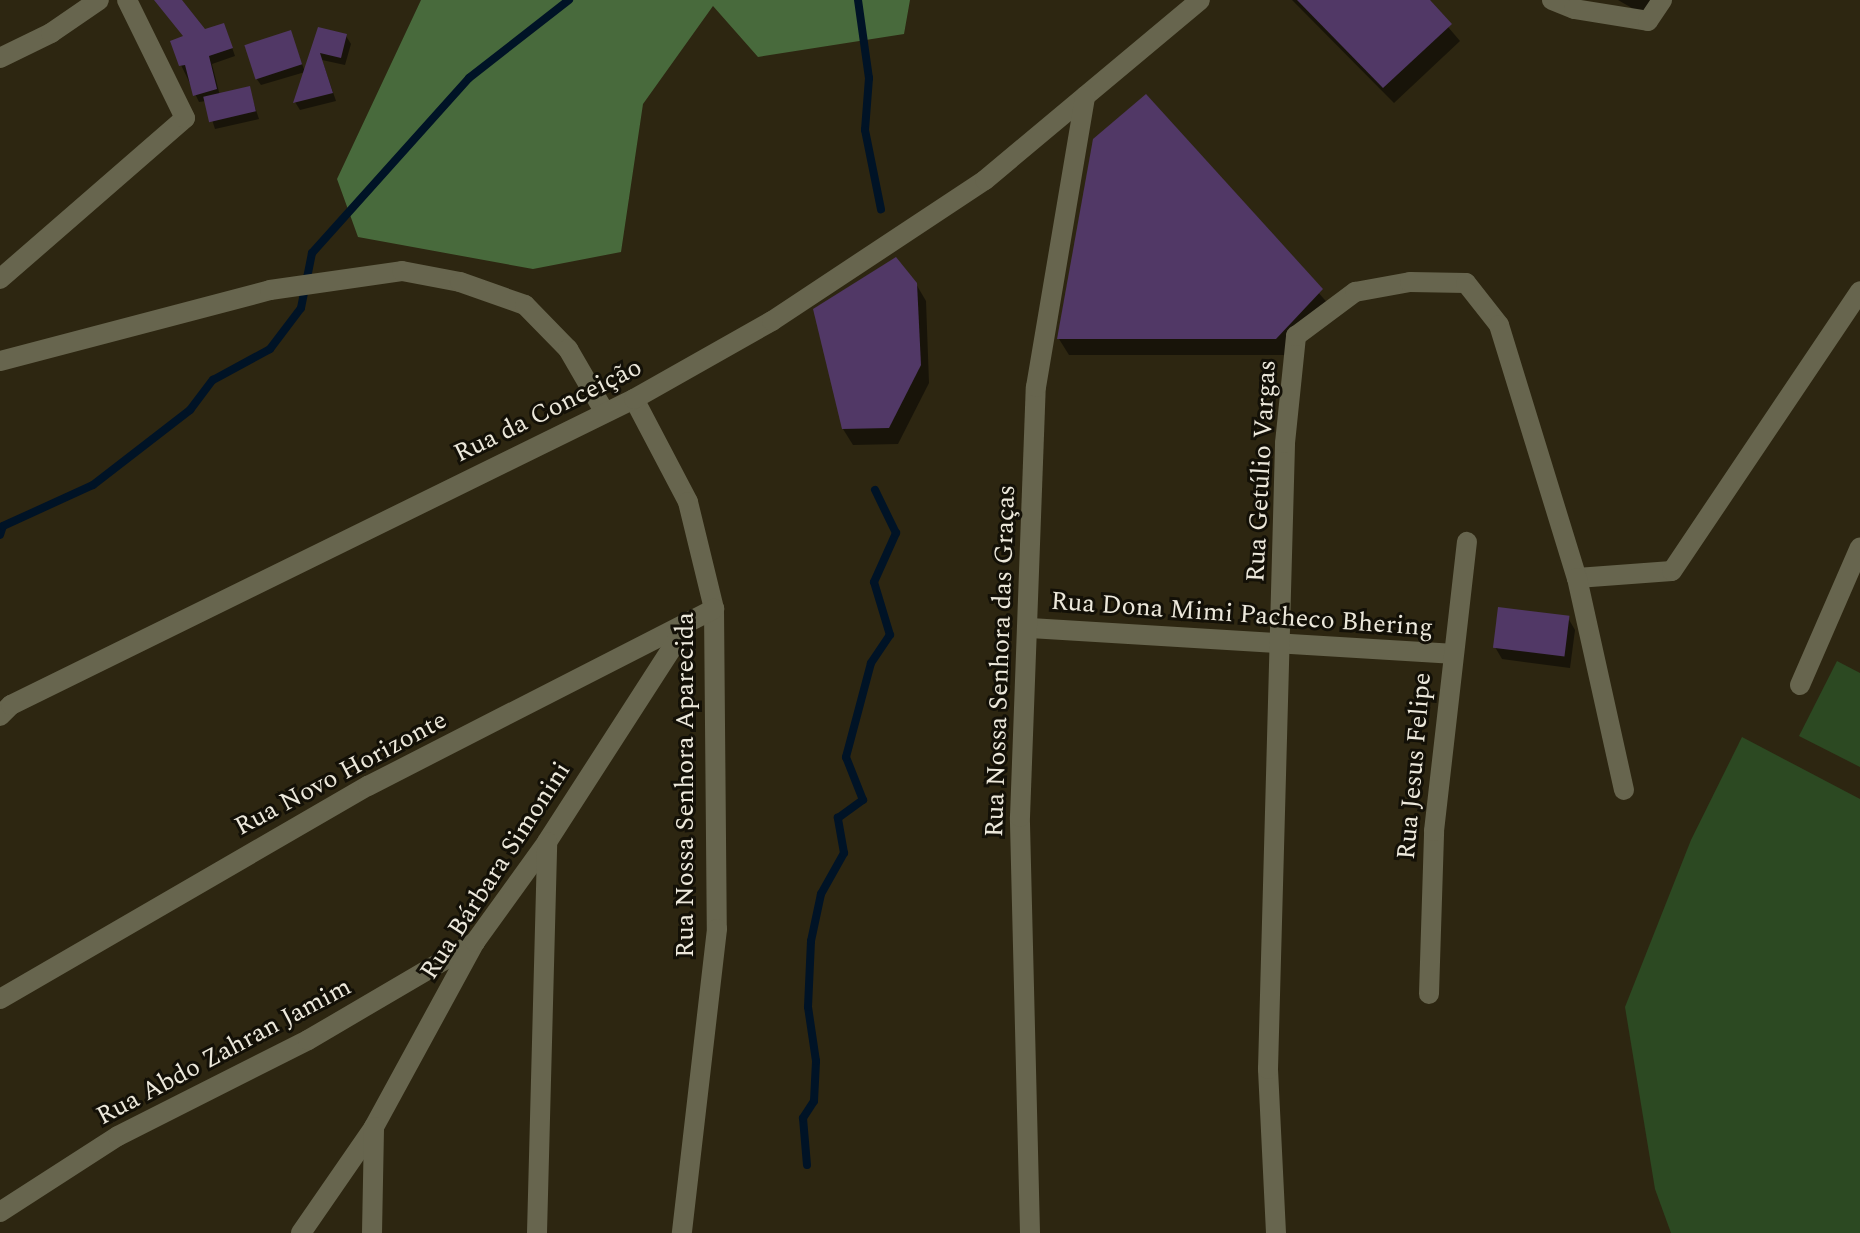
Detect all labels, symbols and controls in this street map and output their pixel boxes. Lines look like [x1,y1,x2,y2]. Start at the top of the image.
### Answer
street label: Rua da Conceição [449,352,647,470]
street label: Rua Getúlio Vargas [1241,359,1283,583]
street label: Rua Nossa Senhora das Graças [979,484,1023,838]
street label: Rua Dona Mimi Pacheco Bhering [1050,586,1434,644]
street label: Rua Nossa Senhora Aparecida [670,612,702,958]
street label: Rua Jesus Felipe [1391,671,1439,861]
street label: Rua Novo Horizonte [230,705,452,843]
street label: Rua Bárbara Simonini [414,756,578,986]
street label: Rua Abdo Zahran Jamim [91,972,357,1132]

